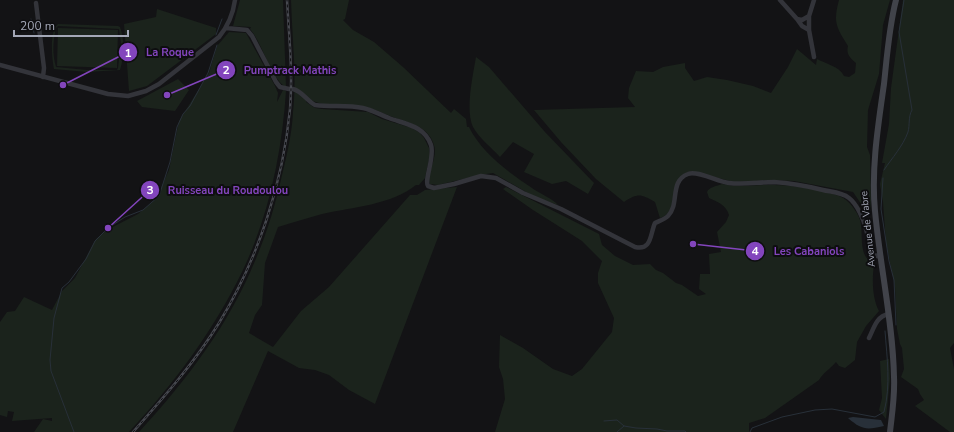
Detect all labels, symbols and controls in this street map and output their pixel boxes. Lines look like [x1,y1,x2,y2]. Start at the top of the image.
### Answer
scale bar [14,12,128,38]
text: 200 m [20,18,55,34]
callout: La Roque [118,41,202,64]
text: 1 [124,45,132,61]
text: La Roque [146,45,194,60]
callout: Pumptrack Mathis [216,59,345,82]
text: 2 [222,62,230,78]
text: Pumptrack Mathis [244,63,336,78]
callout: Ruisseau du Roudoulou [140,178,296,201]
text: 3 [146,182,154,198]
text: Ruisseau du Roudoulou [168,183,288,198]
street label: Avenue de Vabre [857,190,879,268]
callout: Les Cabaniols [745,239,852,262]
text: 4 [751,243,759,259]
text: Les Cabaniols [774,244,844,259]

